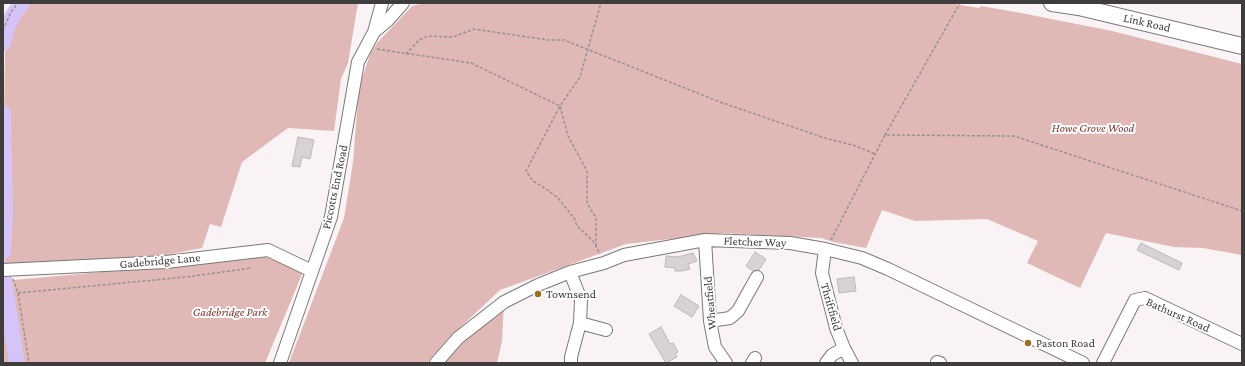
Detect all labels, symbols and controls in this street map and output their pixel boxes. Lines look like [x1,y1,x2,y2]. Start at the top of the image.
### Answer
street label: Link Road [1122,11,1172,35]
park label: Howe Grove Wood [1052,121,1134,135]
street label: Piccotts End Road [319,144,351,230]
street label: Fletcher Way [723,234,787,250]
street label: Gadebridge Lane [119,250,201,272]
street label: Wheatfield [700,276,720,330]
street label: Thriftfield [817,281,845,333]
place label: Townsend [546,287,596,301]
marker: Townsend [533,289,543,299]
street label: Bathurst Road [1144,295,1212,335]
park label: Gadebridge Park [193,305,267,319]
place label: Paston Road [1036,336,1095,350]
marker: Paston Road [1023,338,1033,348]

